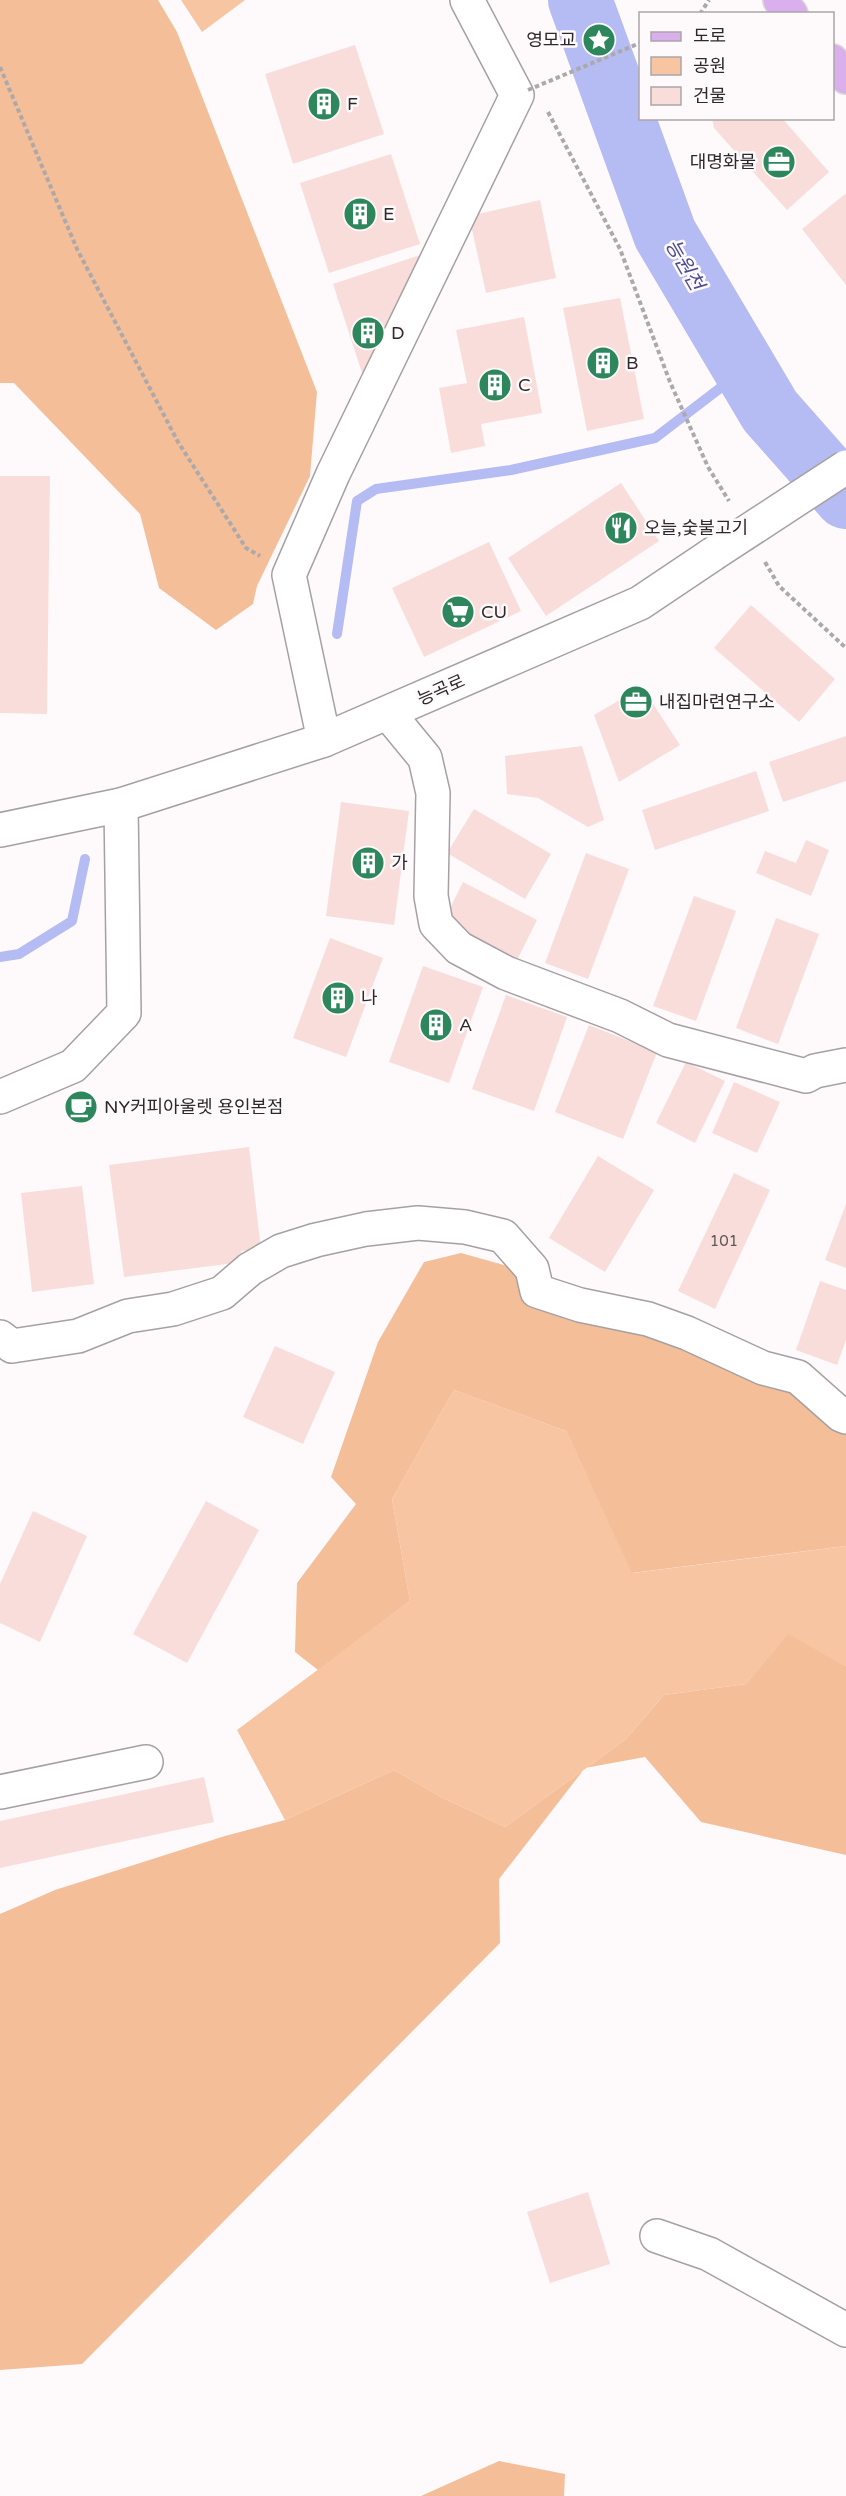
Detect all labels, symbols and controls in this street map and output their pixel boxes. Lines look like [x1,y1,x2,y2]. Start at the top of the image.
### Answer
legend [639,12,834,120]
place icon: 영모교 [581,22,617,58]
text: 도로 [693,25,726,47]
place label: 영모교 [526,29,576,51]
text: 공원 [693,55,726,77]
text: 건물 [693,85,726,107]
building icon: F [306,86,342,122]
place label: F [347,93,358,115]
office icon: 대명화물 [761,144,797,180]
place label: 대명화물 [690,151,756,173]
building icon: E [342,196,378,232]
place label: E [383,203,394,225]
water label: 능원천 [660,235,709,297]
building icon: D [350,315,386,351]
place label: D [391,322,405,344]
building icon: B [585,345,621,381]
place label: B [626,352,638,374]
building icon: C [477,367,513,403]
place label: C [518,374,531,396]
restaurant icon: 오늘,숯불고기 [603,510,639,546]
place label: 오늘,숯불고기 [644,517,748,539]
supermarket icon: CU [440,594,476,630]
place label: CU [481,601,507,623]
street label: 능곡로 [414,670,468,710]
office icon: 내집마련연구소 [618,684,654,720]
place label: 내집마련연구소 [659,691,775,713]
building icon: 가 [350,845,386,881]
place label: 가 [391,852,408,874]
building icon: 나 [320,980,356,1016]
place label: 나 [361,987,378,1009]
building icon: A [418,1007,454,1043]
place label: A [459,1014,472,1036]
cafe icon: NY커피아울렛 용인본점 [63,1089,99,1125]
place label: NY커피아울렛 용인본점 [104,1096,284,1118]
house number: 101 [710,1232,738,1250]

